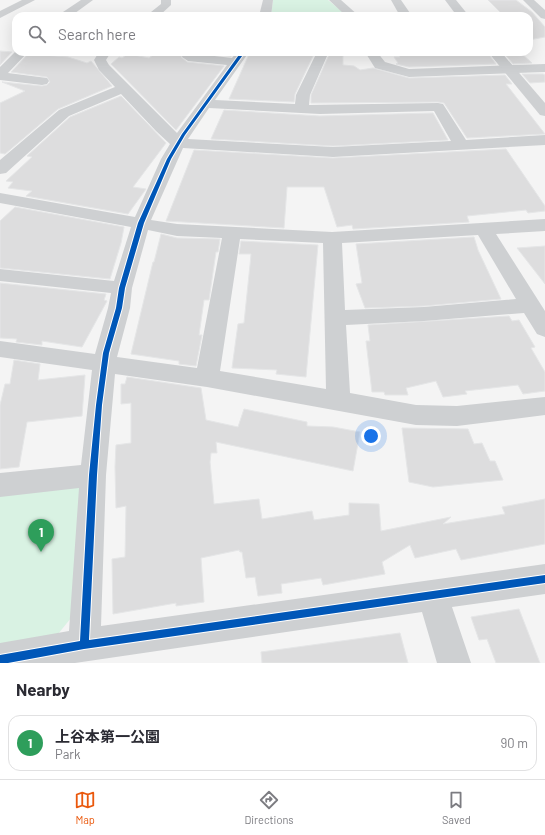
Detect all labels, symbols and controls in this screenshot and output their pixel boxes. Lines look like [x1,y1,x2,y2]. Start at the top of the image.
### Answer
search box [12,12,533,56]
icon: search [26,23,48,45]
text: Search here [58,25,136,43]
your location [361,426,381,446]
pin: 1 [28,519,54,552]
text: Nearby [16,679,70,699]
text: 上谷本第一公園 [55,727,160,745]
text: 1 [28,735,32,751]
text: 90 m [501,735,528,751]
text: Park [55,746,81,762]
tab: Map [74,789,96,826]
tab: Directions [244,789,294,826]
tab: Saved [442,789,471,826]

